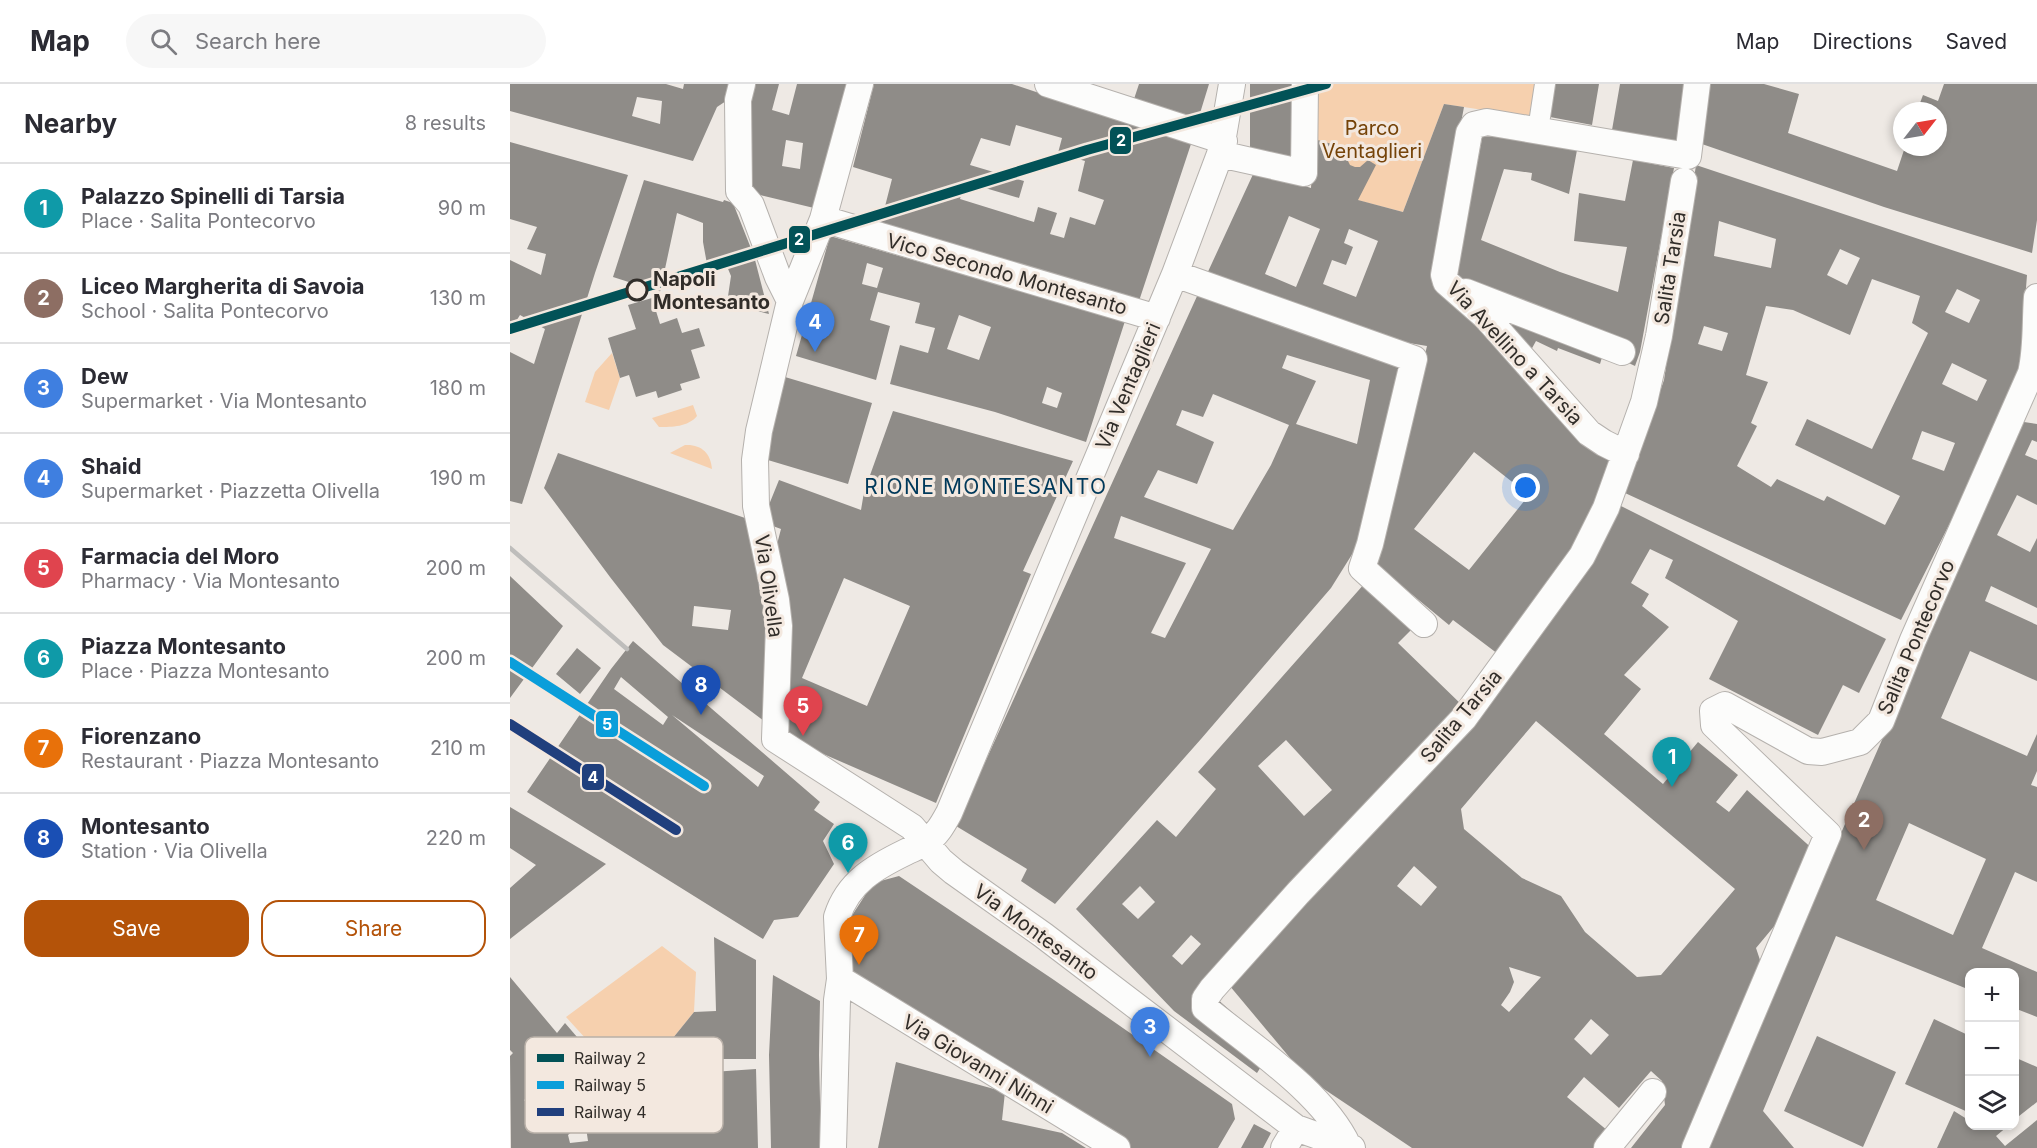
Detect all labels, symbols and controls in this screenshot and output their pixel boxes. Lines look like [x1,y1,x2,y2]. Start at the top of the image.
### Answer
search box [126,14,546,68]
text: Map [30,24,90,58]
icon: search [147,25,180,58]
text: Search here [195,28,321,54]
text: Map [1736,29,1779,54]
text: Directions [1812,29,1913,54]
text: Saved [1946,29,2007,54]
north arrow [1893,102,1947,156]
text: Nearby [24,108,117,139]
text: 8 results [405,111,486,135]
park label: Parco Ventaglieri [1322,116,1422,163]
line badge: 2 [1109,126,1132,155]
text: 2 [1116,130,1126,150]
text: Palazzo Spinelli di Tarsia [81,183,345,209]
text: 1 [39,196,48,220]
text: 90 m [438,196,486,220]
text: Place · Salita Pontecorvo [81,209,316,233]
street label: Salita Tarsia [1649,210,1691,326]
line badge: 2 [788,225,811,254]
street label: Vico Secondo Montesanto [884,228,1130,320]
text: 2 [794,229,804,249]
place label: Napoli Montesanto [653,267,770,314]
text: Liceo Margherita di Savoia [81,273,365,299]
street label: Via Avellino a Tarsia [1442,276,1588,430]
marker: Napoli Montesanto [626,279,648,301]
text: 2 [37,286,50,310]
text: 130 m [430,286,486,310]
text: School · Salita Pontecorvo [81,299,329,323]
pin: 4 [796,302,834,352]
street label: Via Ventaglieri [1090,319,1166,453]
text: Dew [81,363,128,389]
text: 3 [37,376,50,400]
text: 180 m [430,376,486,400]
text: Supermarket · Via Montesanto [81,389,367,413]
text: Shaid [81,453,142,479]
text: 4 [37,466,50,490]
text: 190 m [430,466,486,490]
your location [1511,473,1540,502]
district label: RIONE MONTESANTO [864,474,1108,499]
text: Supermarket · Piazzetta Olivella [81,479,380,503]
street label: Via Olivella [750,533,788,639]
text: Farmacia del Moro [81,543,279,569]
text: 5 [37,556,50,580]
text: 200 m [425,556,486,580]
street label: Salita Pontecorvo [1873,556,1959,718]
text: Pharmacy · Via Montesanto [81,569,340,593]
text: Piazza Montesanto [81,633,286,659]
text: 6 [37,646,50,670]
text: 200 m [425,646,486,670]
text: Place · Piazza Montesanto [81,659,330,683]
street label: Salita Tarsia [1415,665,1507,767]
pin: 8 [682,666,720,715]
pin: 5 [784,686,822,736]
line badge: 5 [595,710,619,738]
text: 5 [602,714,612,734]
text: Fiorenzano [81,723,201,749]
text: 7 [38,736,49,760]
text: 210 m [430,736,486,760]
pin: 1 [1652,738,1692,787]
text: Restaurant · Piazza Montesanto [81,749,379,773]
line badge: 4 [581,763,605,791]
text: 4 [588,767,599,787]
pin: 2 [1844,800,1884,850]
text: Montesanto [81,813,210,839]
pin: 6 [828,824,868,873]
text: 8 [37,826,50,850]
text: 220 m [426,826,486,850]
text: Station · Via Olivella [81,839,268,863]
street label: Via Montesanto [969,879,1103,985]
button: Save [24,900,249,957]
button: Share [261,900,486,957]
pin: 7 [840,916,878,965]
map controls [1965,968,2019,1130]
button: + [1965,968,2019,1022]
pin: 3 [1130,1008,1170,1057]
street label: Via Giovanni Ninni [898,1009,1058,1119]
button: − [1965,1022,2019,1076]
legend [525,1037,723,1133]
text: Railway 2 [574,1048,646,1068]
text: Railway 5 [574,1075,646,1095]
button: layers [1965,1076,2019,1130]
text: Railway 4 [574,1102,647,1122]

